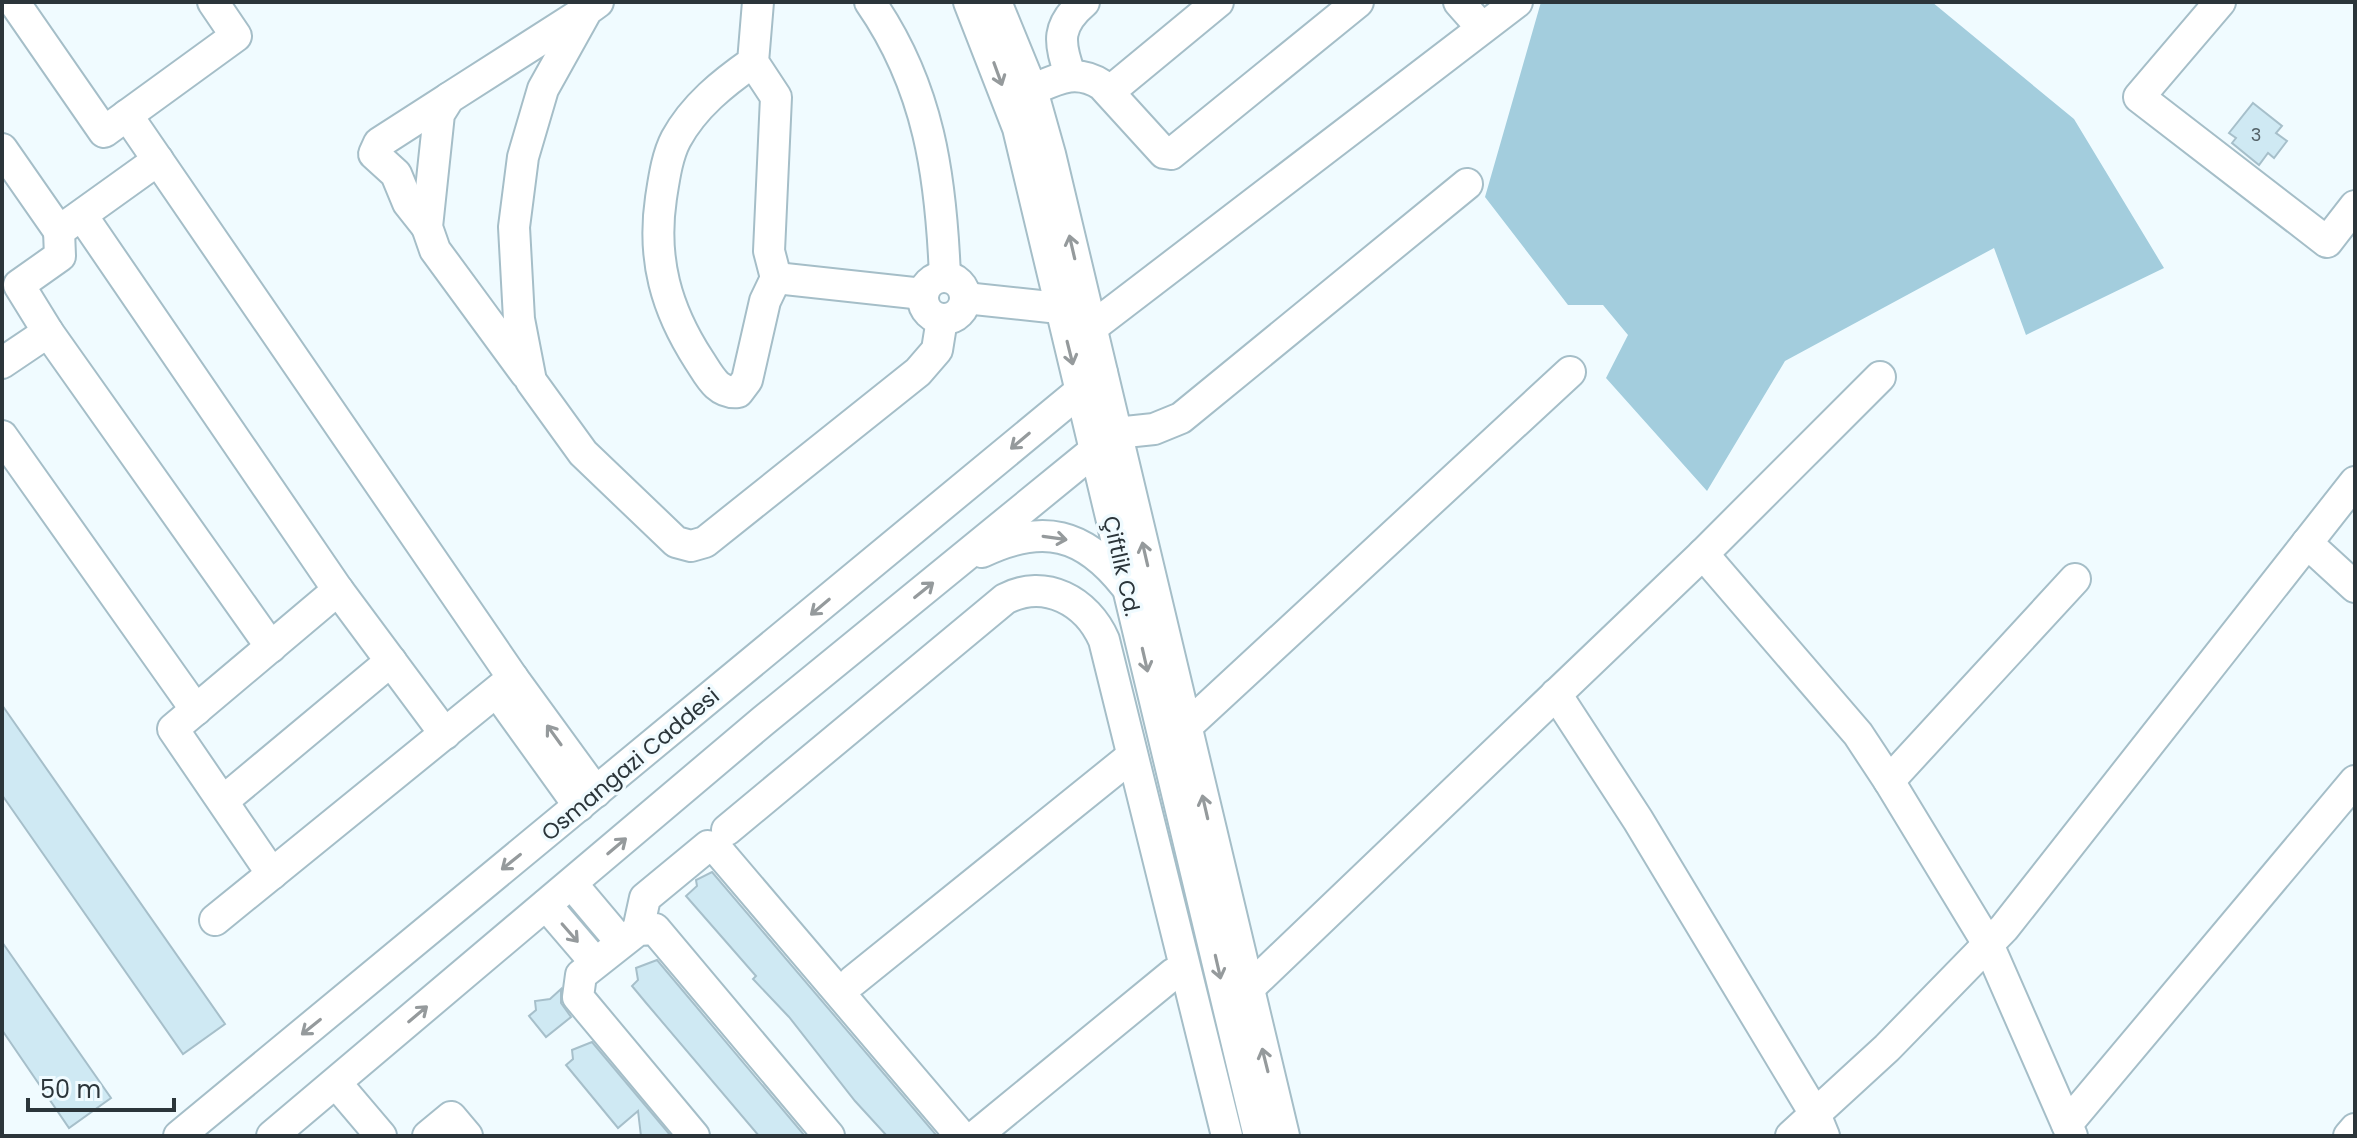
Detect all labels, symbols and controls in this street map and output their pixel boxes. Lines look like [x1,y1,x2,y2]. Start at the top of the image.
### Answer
one-way arrow [992,61,1006,86]
house number: 3 [2251,122,2261,147]
one-way arrow [1064,234,1079,260]
one-way arrow [1064,339,1079,365]
one-way arrow [1010,432,1031,450]
street label: Çiftlik Cd. [1095,513,1148,619]
one-way arrow [1041,530,1068,545]
one-way arrow [1137,542,1152,568]
one-way arrow [913,581,934,599]
one-way arrow [810,598,830,616]
one-way arrow [1138,646,1153,672]
street label: Osmangazi Caddesi [535,681,726,848]
one-way arrow [546,725,563,746]
one-way arrow [1196,795,1211,821]
one-way arrow [606,837,626,855]
one-way arrow [502,853,522,871]
one-way arrow [561,923,579,943]
one-way arrow [1212,954,1227,980]
one-way arrow [407,1005,428,1023]
one-way arrow [301,1018,321,1036]
one-way arrow [1257,1048,1272,1074]
scale bar [28,1062,174,1112]
text: 50 m [40,1073,101,1106]

